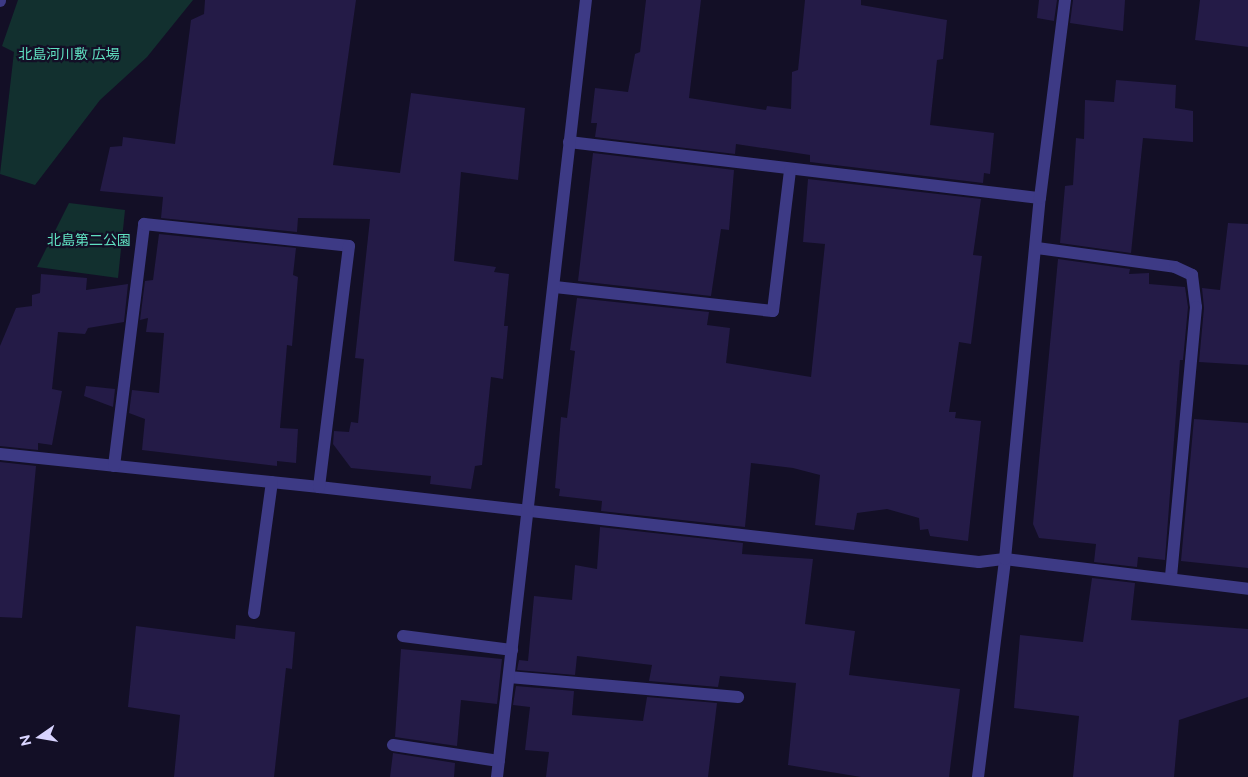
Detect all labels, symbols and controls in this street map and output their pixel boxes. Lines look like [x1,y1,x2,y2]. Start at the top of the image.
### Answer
park label: 北島河川敷 広場 [18,46,120,62]
park label: 北島第二公園 [47,232,131,248]
north arrow [15,712,65,762]
text: N [16,733,34,747]

